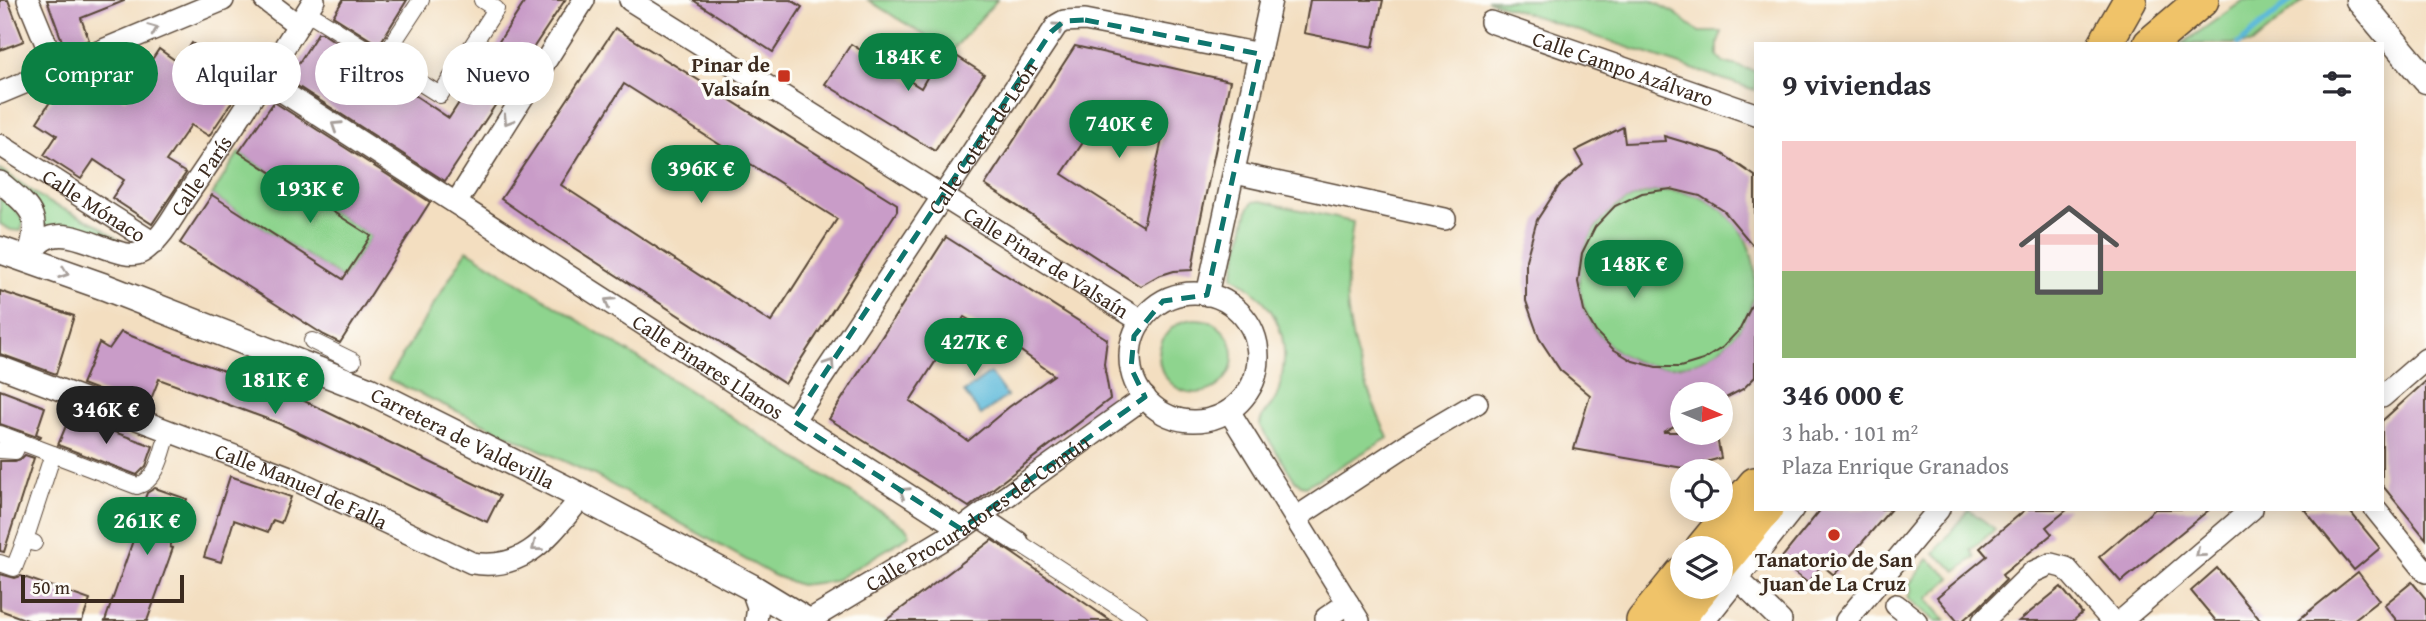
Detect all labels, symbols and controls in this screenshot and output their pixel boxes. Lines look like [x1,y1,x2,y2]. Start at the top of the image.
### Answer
street label: Calle Campo Azálvaro [1529,22,1718,114]
one-way arrow [147,23,159,37]
one-way arrow [1052,23,1064,35]
pin: 184K € [851,34,965,93]
text: 184K € [874,39,942,72]
chip: Comprar [21,42,158,105]
chip: Alquilar [172,42,301,105]
chip: Filtros [315,42,428,105]
chip: Nuevo [442,42,554,105]
place label: Pinar de Valsaín [691,49,771,104]
street label: Calle Cotera de León [920,54,1045,220]
text: 9 viviendas [1782,62,1931,106]
icon: filters [2318,65,2356,103]
marker: Pinar de Valsaín [776,68,792,84]
pin: 740K € [1062,100,1176,160]
text: 740K € [1085,106,1153,139]
one-way arrow [503,112,516,125]
one-way arrow [331,122,344,135]
street label: Calle París [162,129,239,222]
pin: 396K € [644,146,758,205]
text: 396K € [667,151,735,184]
street label: Calle Mónaco [37,161,152,250]
pin: 193K € [253,166,367,225]
text: 193K € [276,171,344,204]
icon: home [2006,187,2132,313]
street label: Calle Pinar de Valsaín [958,198,1135,325]
pin: 148K € [1577,240,1691,300]
text: 148K € [1600,246,1668,279]
one-way arrow [58,265,70,279]
one-way arrow [604,298,617,311]
street label: Calle Pinares Llanos [627,306,790,427]
pin: 427K € [917,318,1031,378]
text: 427K € [940,324,1008,357]
pin: 181K € [218,356,332,416]
one-way arrow [822,359,835,372]
text: 181K € [241,362,309,395]
text: 346 000 € [1782,372,1904,416]
street label: Carretera de Valdevilla [366,379,560,497]
north arrow [1670,382,1732,444]
map controls [1670,382,1733,599]
pin: 346K € [49,386,163,446]
text: 346K € [72,392,140,425]
text: 3 hab. · 101 m² [1782,416,1918,449]
street label: Calle Procuradores del Común [859,426,1096,599]
street label: Calle Manuel de Falla [211,435,393,537]
text: Plaza Enrique Granados [1782,449,2009,482]
button: locate [1670,459,1733,522]
one-way arrow [898,487,911,500]
pin: 261K € [90,498,204,557]
text: 261K € [113,503,181,536]
marker: Tanatorio de San Juan de La Cruz [1826,527,1842,543]
button: layers [1670,536,1733,599]
one-way arrow [531,538,544,551]
place label: Tanatorio de San Juan de La Cruz [1755,544,1913,599]
one-way arrow [2196,545,2208,558]
scale bar [21,572,184,604]
text: 50 m [32,573,70,601]

